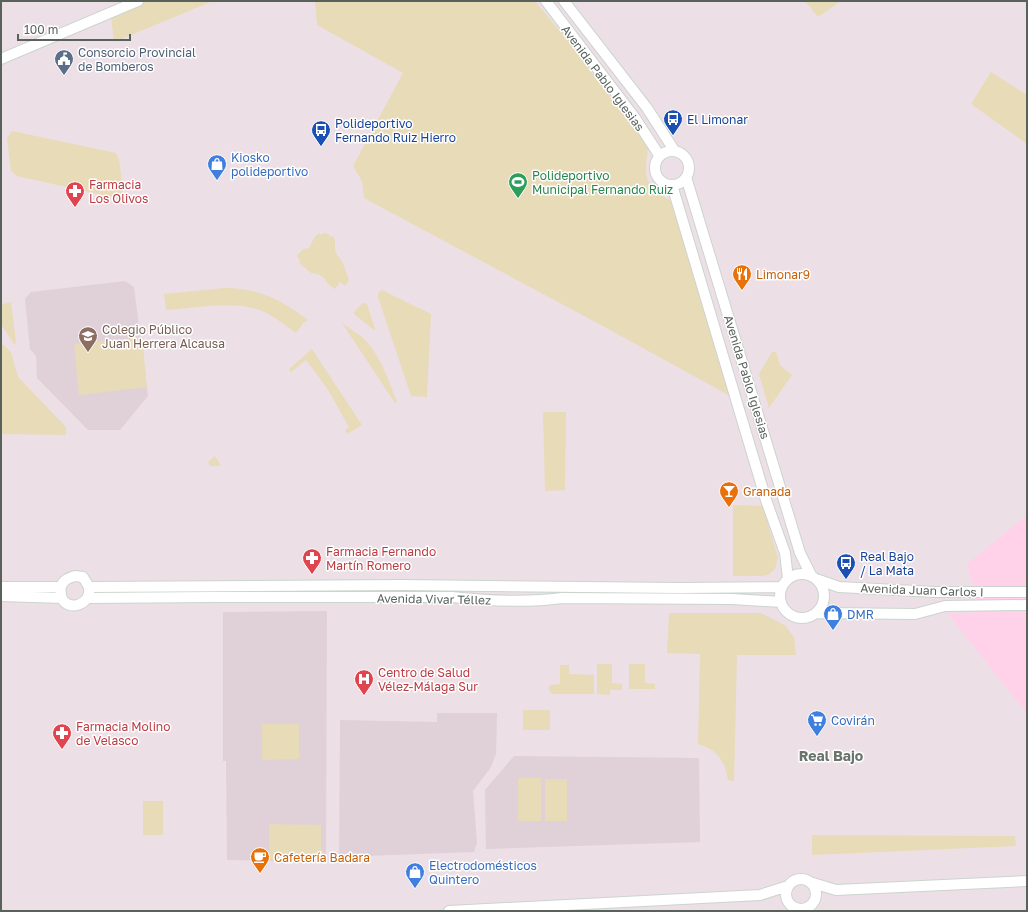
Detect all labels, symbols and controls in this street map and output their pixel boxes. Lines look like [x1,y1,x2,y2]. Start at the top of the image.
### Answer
scale bar [18,16,130,42]
text: 100 m [24,22,58,37]
street label: Avenida Pablo Iglesias [558,22,648,134]
place label: Consorcio Provincial de Bomberos [78,45,196,74]
public building icon: Consorcio Provincial de Bomberos [53,48,75,76]
bus stop icon: El Limonar [662,108,684,136]
place label: El Limonar [687,112,748,127]
place label: Polideportivo Fernando Ruiz Hierro [335,116,456,145]
bus stop icon: Polideportivo Fernando Ruiz Hierro [310,119,332,147]
place label: Kiosko polideportivo [231,150,308,179]
shop icon: Kiosko polideportivo [206,153,228,181]
place label: Polideportivo Municipal Fernando Ruiz [532,168,673,197]
sports icon: Polideportivo Municipal Fernando Ruiz [507,171,529,199]
place label: Farmacia Los Olivos [89,177,148,206]
pharmacy icon: Farmacia Los Olivos [64,180,86,208]
restaurant icon: Limonar9 [731,263,753,291]
place label: Limonar9 [756,267,810,282]
street label: Avenida Pablo Iglesias [721,313,773,441]
place label: Colegio Público Juan Herrera Alcausa [102,322,225,351]
school or university icon: Colegio Público Juan Herrera Alcausa [77,325,99,353]
bar icon: Granada [718,480,740,508]
place label: Granada [743,484,791,499]
place label: Farmacia Fernando Martín Romero [326,544,436,573]
pharmacy icon: Farmacia Fernando Martín Romero [301,547,323,575]
place label: Real Bajo / La Mata [860,549,914,578]
bus stop icon: Real Bajo / La Mata [835,552,857,580]
street label: Avenida Juan Carlos I [860,580,984,600]
street label: Avenida Vivar Téllez [377,591,491,607]
shop icon: DMR [822,603,844,631]
place label: DMR [847,607,874,622]
place label: Centro de Salud Vélez-Málaga Sur [378,665,478,694]
hospital icon: Centro de Salud Vélez-Málaga Sur [353,668,375,696]
supermarket icon: Covirán [806,709,828,737]
place label: Covirán [831,713,875,728]
place label: Farmacia Molino de Velasco [76,719,170,748]
pharmacy icon: Farmacia Molino de Velasco [51,722,73,750]
district label: Real Bajo [799,747,863,764]
cafe icon: Cafetería Badara [249,846,271,874]
place label: Cafetería Badara [274,850,370,865]
place label: Electrodomésticos Quintero [429,858,537,887]
shop icon: Electrodomésticos Quintero [404,861,426,889]

